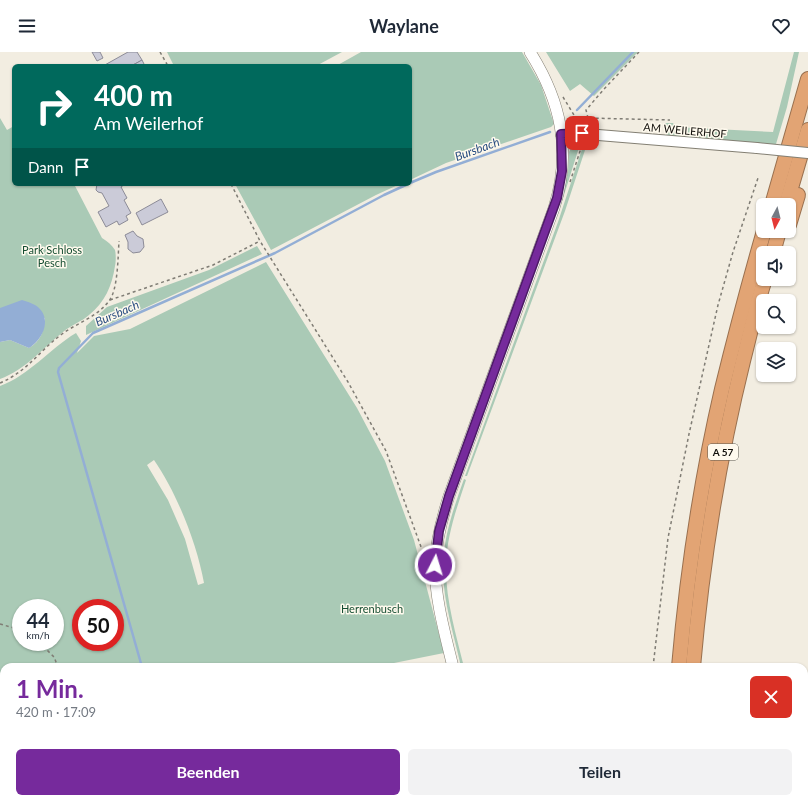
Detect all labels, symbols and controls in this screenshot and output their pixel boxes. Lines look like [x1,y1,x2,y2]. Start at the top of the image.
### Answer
icon: menu [16,15,38,37]
text: Waylane [369,15,439,37]
icon: heart [770,15,792,37]
text: 400 m [94,78,173,112]
icon: right [28,80,80,132]
text: Am Weilerhof [94,112,203,134]
pin [565,116,599,150]
street label: AM WEILERHOF [643,120,727,140]
icon: arrive [571,122,593,144]
water label: Bursbach [453,134,501,164]
icon: arrive [71,156,93,178]
text: Dann [28,158,63,176]
north arrow [756,198,796,238]
map controls [756,198,796,382]
park label: Park Schloss Pesch [22,243,82,269]
button: sound [756,246,796,286]
button: search [756,294,796,334]
water label: Bursbach [93,297,141,329]
button: layers [756,342,796,382]
road number: A 57 [708,444,738,460]
position arrow [414,544,456,586]
speed limit sign: 50 [72,599,124,651]
park label: Herrenbusch [341,602,403,615]
text: 44 [26,608,50,632]
text: km/h [26,629,50,641]
text: 1 Min. [16,674,84,703]
button: close [750,676,792,718]
text: 420 m · 17:09 [16,704,96,720]
button: Beenden [16,749,400,795]
button: Teilen [408,749,792,795]

